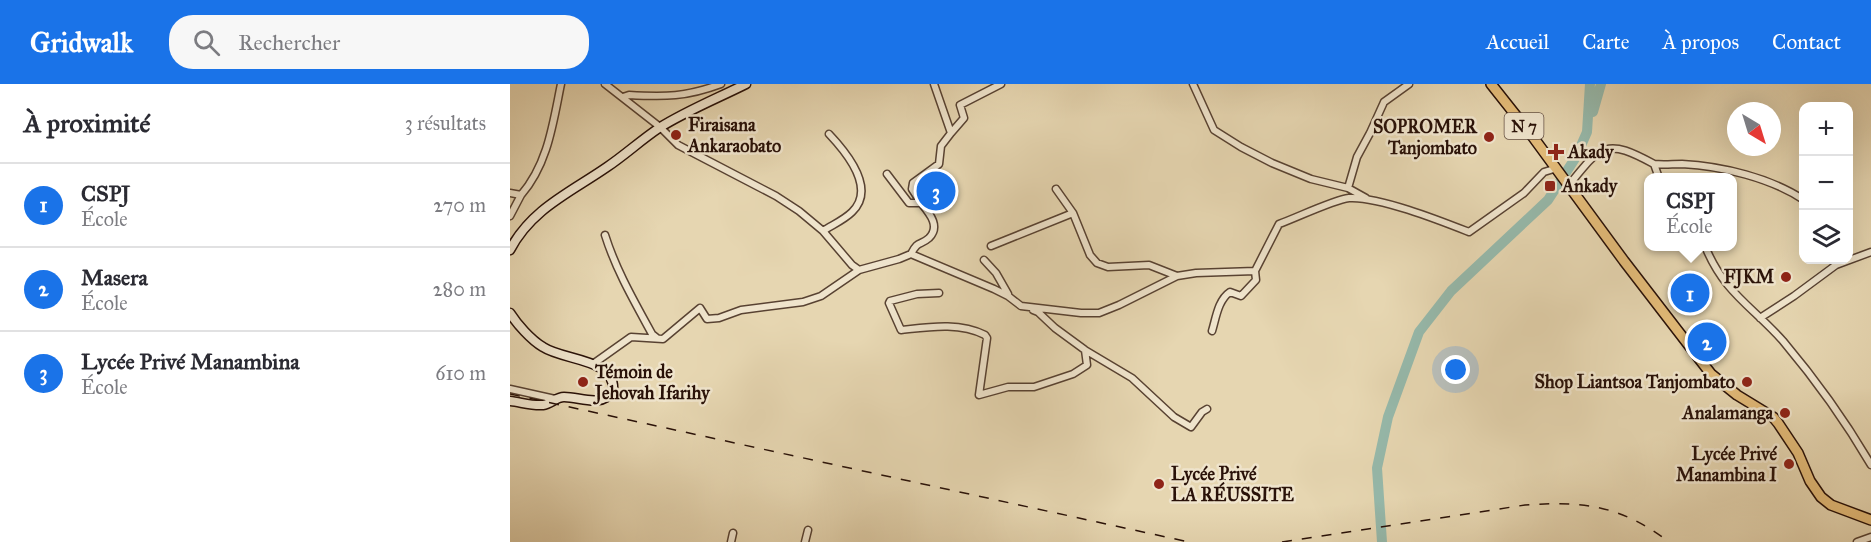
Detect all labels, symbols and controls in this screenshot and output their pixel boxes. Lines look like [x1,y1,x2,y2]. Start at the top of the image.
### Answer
search box [169,15,589,69]
text: Gridwalk [30,25,133,60]
icon: search [190,26,223,59]
text: Rechercher [238,29,340,56]
text: Accueil [1486,29,1549,55]
text: Carte [1582,29,1630,55]
text: À propos [1663,29,1739,55]
text: Contact [1772,29,1841,55]
north arrow [1727,102,1781,156]
map controls [1799,102,1853,264]
button: + [1799,102,1853,156]
text: À proximité [24,107,150,139]
text: 3 résultats [405,111,486,135]
road number: N 7 [1504,113,1544,139]
place label: Firaisana Ankaraobato [687,114,781,157]
place label: SOPROMER Tanjombato [1373,116,1478,160]
marker: Firaisana Ankaraobato [669,128,683,142]
marker: SOPROMER Tanjombato [1482,130,1496,144]
place label: Akady [1567,141,1615,164]
marker: Akady [1549,145,1563,159]
button: − [1799,156,1853,210]
pin: 3 [916,168,956,214]
popup [1644,173,1737,251]
place label: Ankady [1561,175,1619,198]
marker: Ankady [1543,179,1557,193]
text: CSPJ [81,180,130,207]
text: CSPJ [1666,187,1715,214]
text: 1 [40,193,47,217]
text: 270 m [433,193,486,217]
text: École [81,207,128,231]
button: layers [1799,210,1853,264]
text: École [1666,214,1713,238]
text: Masera [81,264,148,291]
place label: FJKM [1724,266,1774,289]
pin: 1 [1670,270,1710,316]
marker: FJKM [1779,270,1793,284]
text: 2 [39,277,48,301]
text: 280 m [433,277,486,301]
text: École [81,291,128,315]
pin: 2 [1688,320,1726,364]
text: Lycée Privé Manambina [81,348,300,375]
your location [1441,355,1470,384]
text: 3 [40,361,48,385]
text: 610 m [435,361,486,385]
place label: Témoin de Jehovah Ifarihy [593,361,711,405]
place label: Shop Liantsoa Tanjombato [1534,371,1735,394]
text: École [81,375,128,399]
marker: Témoin de Jehovah Ifarihy [576,375,590,389]
marker: Shop Liantsoa Tanjombato [1740,375,1754,389]
place label: Analamanga [1682,402,1773,425]
marker: Analamanga [1778,406,1792,420]
place label: Lycée Privé Manambina I [1676,443,1777,486]
marker: Lycée Privé Manambina I [1782,457,1796,471]
place label: Lycée Privé LA RÉUSSITE [1171,463,1294,506]
marker: Lycée Privé LA RÉUSSITE [1152,477,1166,491]

